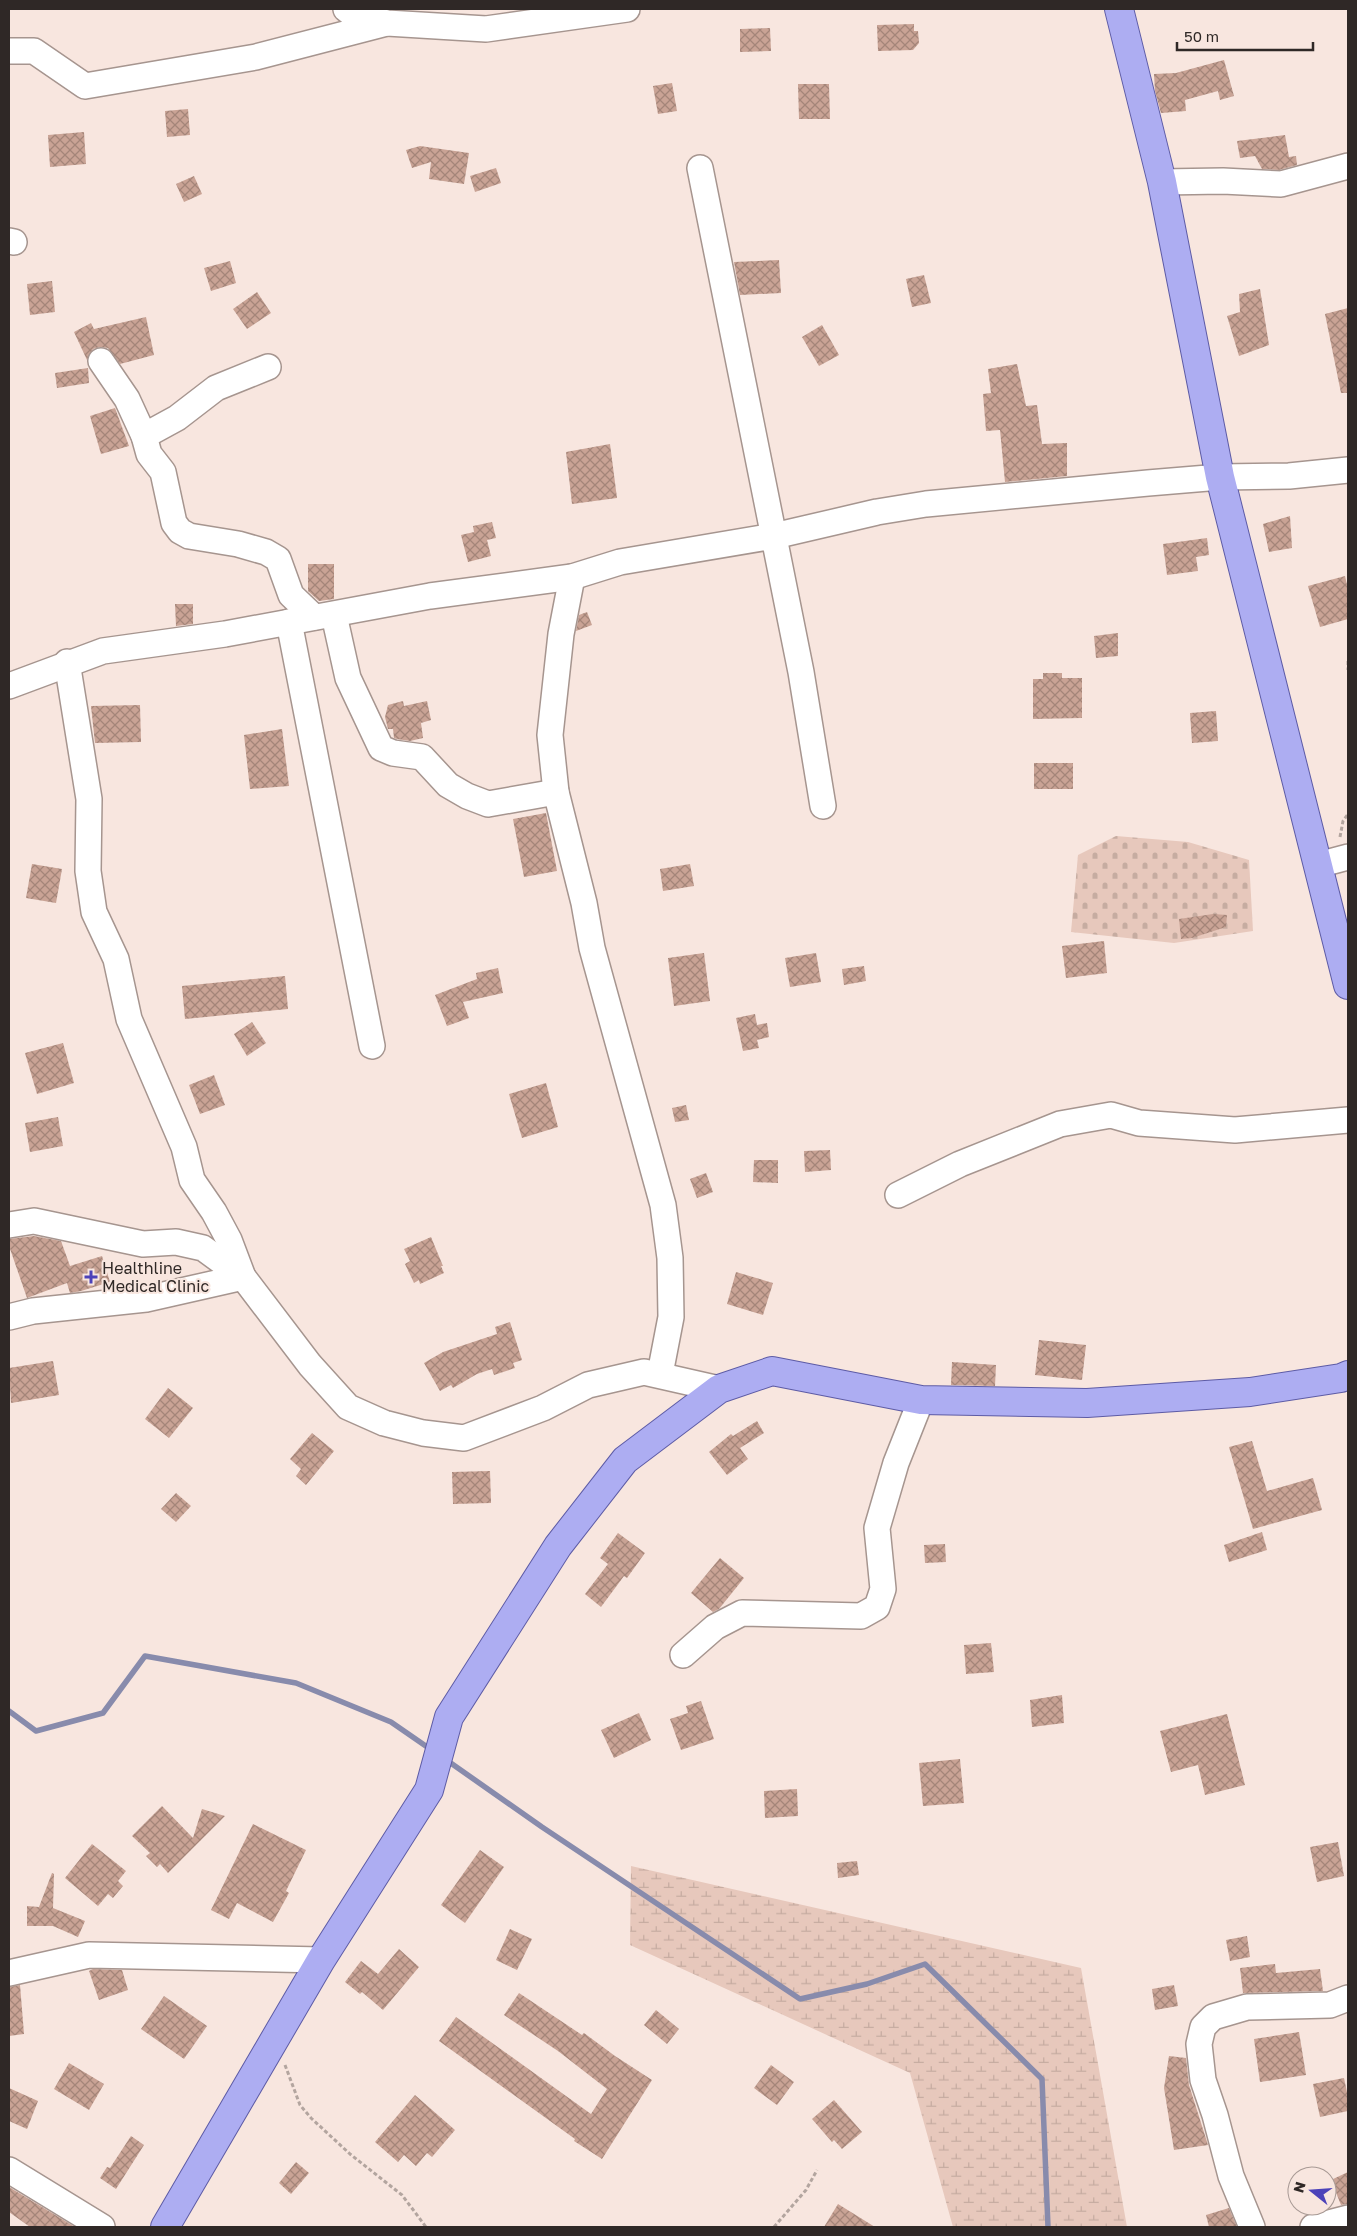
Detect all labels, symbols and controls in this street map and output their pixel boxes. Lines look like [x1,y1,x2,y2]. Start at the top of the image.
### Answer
scale bar [1177,20,1313,52]
text: 50 m [1184,27,1219,45]
place label: Healthline Medical Clinic [102,1258,209,1296]
marker: Healthline Medical Clinic [84,1270,98,1284]
north arrow [1287,2166,1337,2216]
text: N [1289,2179,1309,2195]

